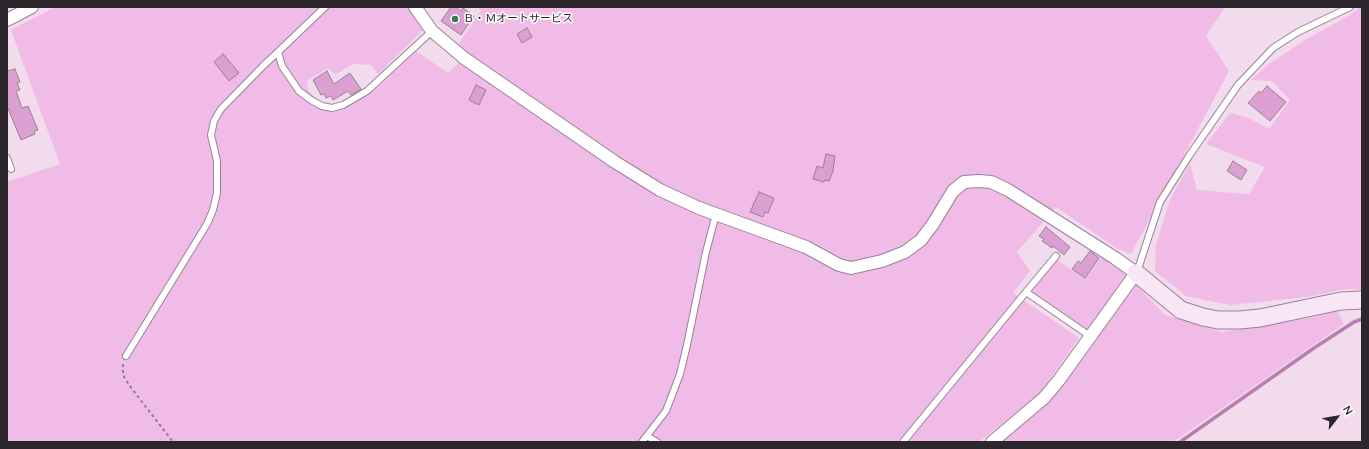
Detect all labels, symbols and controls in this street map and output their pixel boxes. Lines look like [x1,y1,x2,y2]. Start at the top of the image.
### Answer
place label: Ｂ・Ｍオートサービス [463,12,573,26]
marker: Ｂ・Ｍオートサービス [450,14,460,24]
north arrow [1317,397,1357,437]
text: N [1339,403,1356,418]

